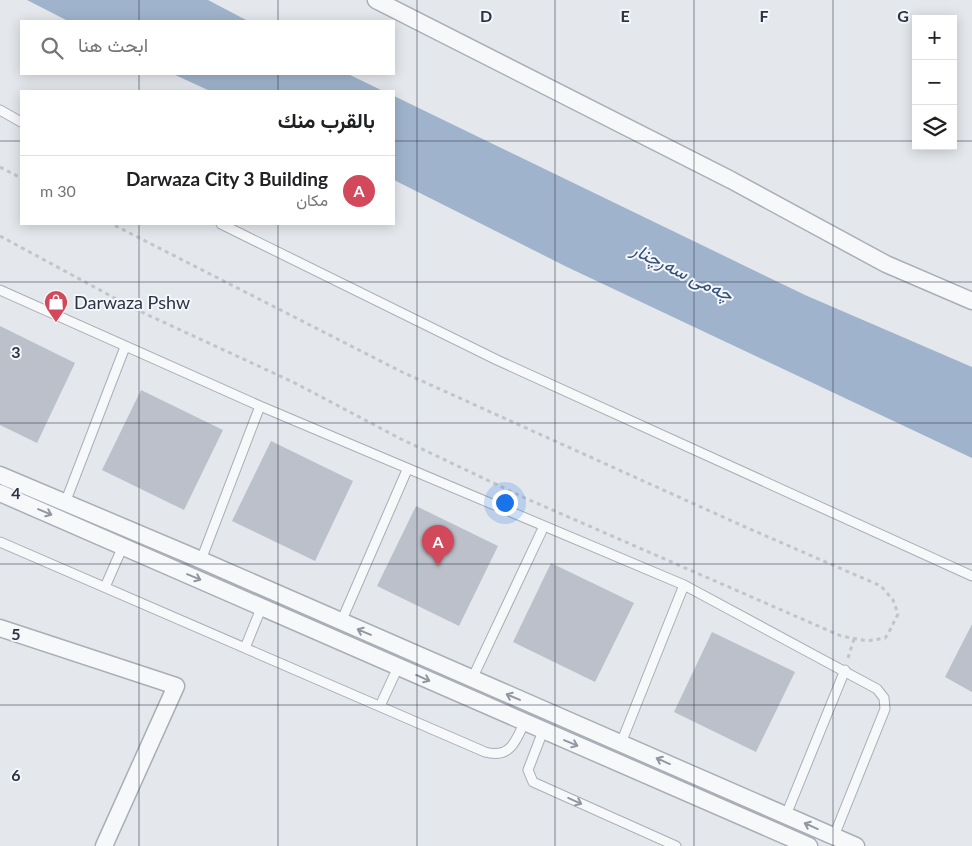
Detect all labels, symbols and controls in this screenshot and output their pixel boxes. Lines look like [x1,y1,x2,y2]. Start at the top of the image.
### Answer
text: D [480,6,492,25]
text: E [620,6,630,25]
text: F [759,6,769,25]
text: G [897,6,909,25]
map controls [912,15,957,150]
button: + [912,15,957,60]
search box [20,20,395,75]
text: ابحث هنا [78,33,148,56]
icon: search [38,34,66,62]
button: − [912,60,957,105]
button: layers [912,105,957,150]
text: بالقرب منك [278,107,375,132]
text: Darwaza City 3 Building [126,167,328,190]
text: 30 m [40,181,76,200]
text: A [353,181,365,200]
text: مكان [296,190,328,209]
water label: چەمی سەرچنار [626,236,739,309]
shop icon: Darwaza Pshw [43,289,69,323]
place label: Darwaza Pshw [74,291,190,313]
text: 3 [11,342,21,361]
text: 4 [11,483,21,502]
your location [492,490,518,516]
one-way arrow [37,508,52,518]
pin: A [422,525,454,566]
one-way arrow [186,572,201,582]
text: 5 [11,624,21,643]
one-way arrow [357,627,372,637]
one-way arrow [415,673,430,683]
one-way arrow [506,691,521,701]
one-way arrow [563,739,578,749]
one-way arrow [656,756,671,766]
text: 6 [11,765,21,784]
one-way arrow [567,797,582,807]
one-way arrow [804,821,819,831]

